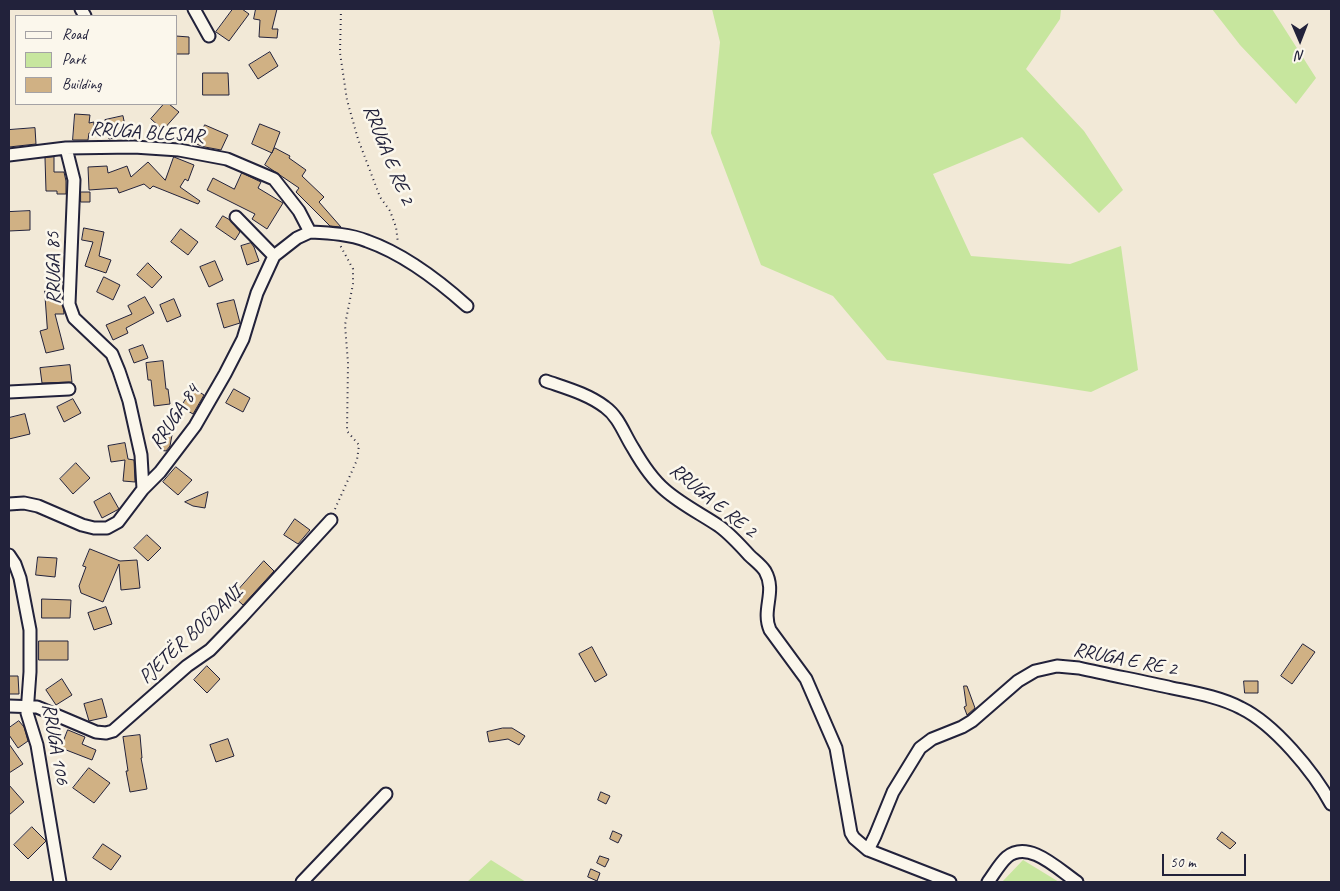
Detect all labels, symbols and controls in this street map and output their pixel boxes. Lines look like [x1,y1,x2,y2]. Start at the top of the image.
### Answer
legend [15,15,178,105]
north arrow [1275,15,1325,65]
text: Road [62,25,87,44]
text: N [1296,47,1305,64]
text: Park [62,50,86,69]
text: Building [62,75,101,94]
street label: RRUGA E RE 2 [357,102,419,208]
street label: RRUGA BLESAR [90,117,204,149]
street label: RRUGA 85 [41,231,67,305]
street label: RRUGA 84 [145,380,205,454]
street label: RRUGA E RE 2 [665,459,761,543]
street label: PJETËR BOGDANI [134,581,248,689]
street label: RRUGA E RE 2 [1071,638,1179,682]
street label: RRUGA 106 [36,702,74,786]
scale bar [1165,844,1249,876]
text: 50 m [1170,853,1196,872]

